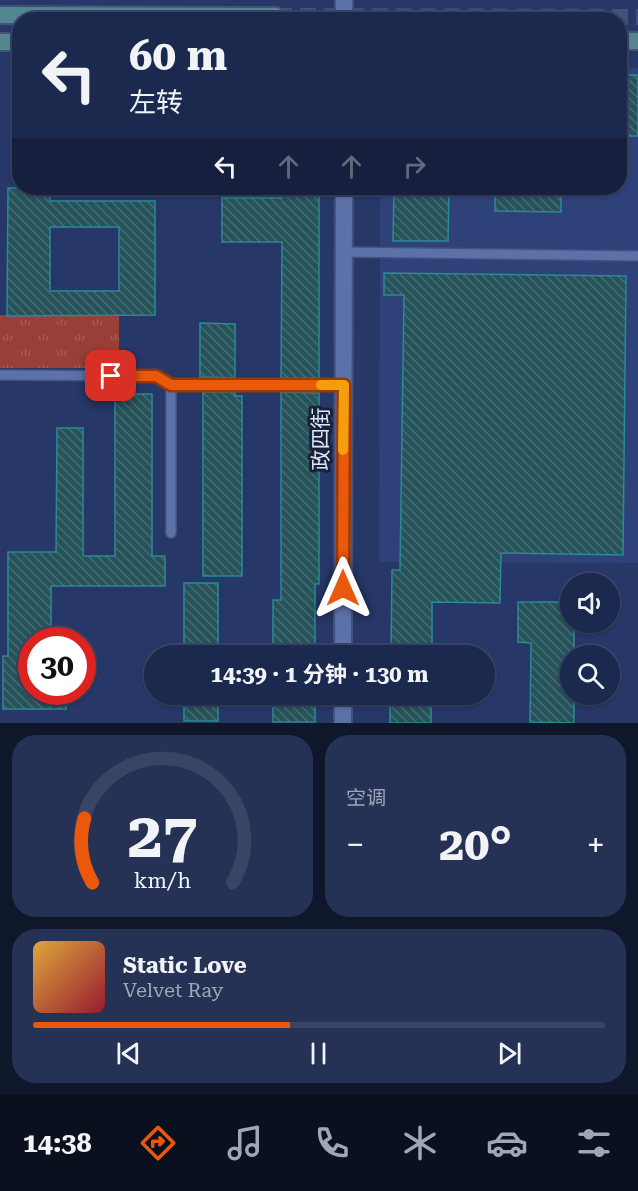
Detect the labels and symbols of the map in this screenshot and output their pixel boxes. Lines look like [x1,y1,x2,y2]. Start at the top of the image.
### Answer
pin [85,350,136,401]
street label: 政四街 [309,408,333,471]
position arrow [311,556,375,620]
speed limit sign: 30 [18,627,96,705]

